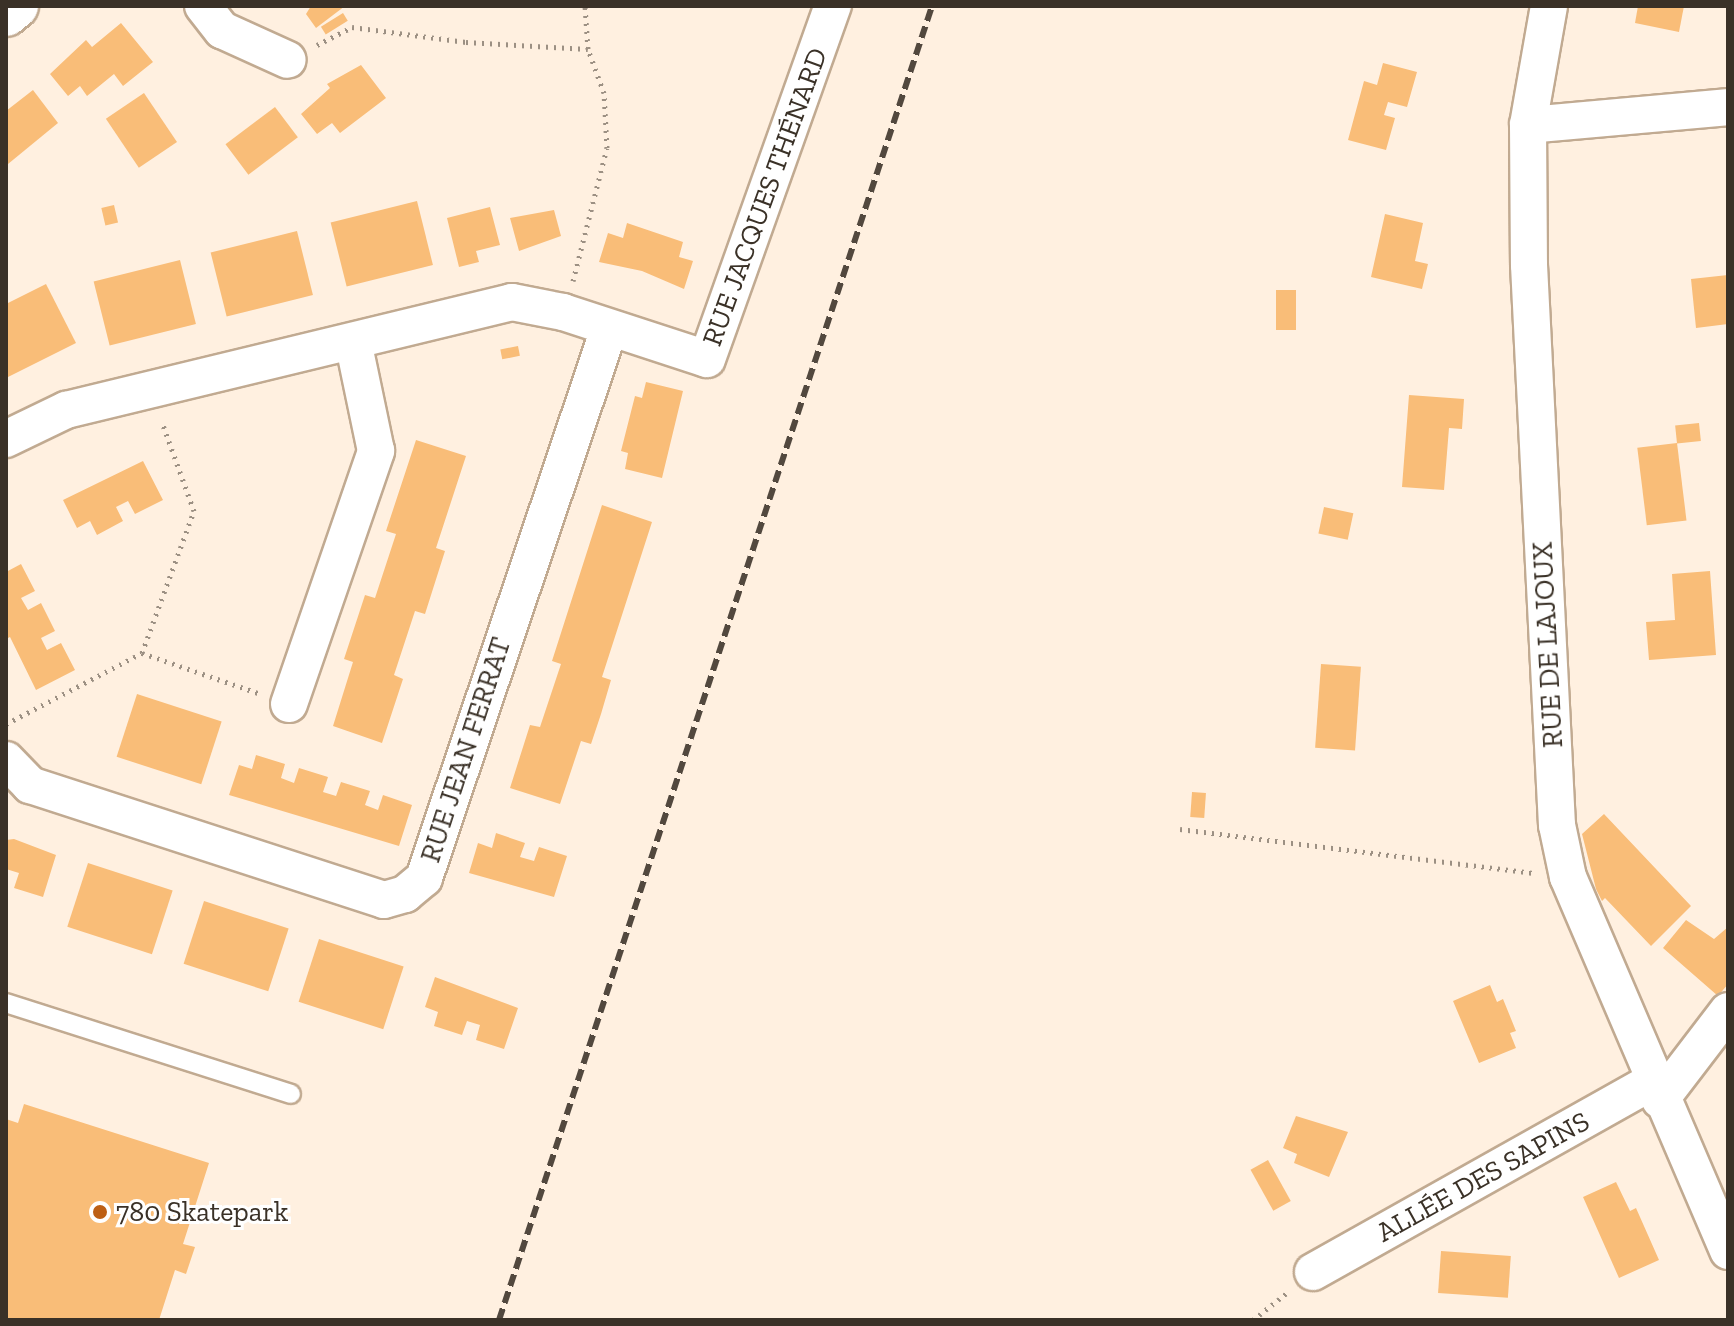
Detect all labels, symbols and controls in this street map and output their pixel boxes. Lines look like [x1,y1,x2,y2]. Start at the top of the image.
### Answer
street label: RUE JACQUES THÉNARD [695,43,835,351]
street label: RUE DE LAJOUX [1526,541,1570,749]
street label: RUE JEAN FERRAT [414,633,518,867]
street label: ALLÉE DES SAPINS [1371,1105,1595,1249]
place label: 780 Skatepark [116,1195,288,1229]
marker: 780 Skatepark [91,1203,109,1221]

